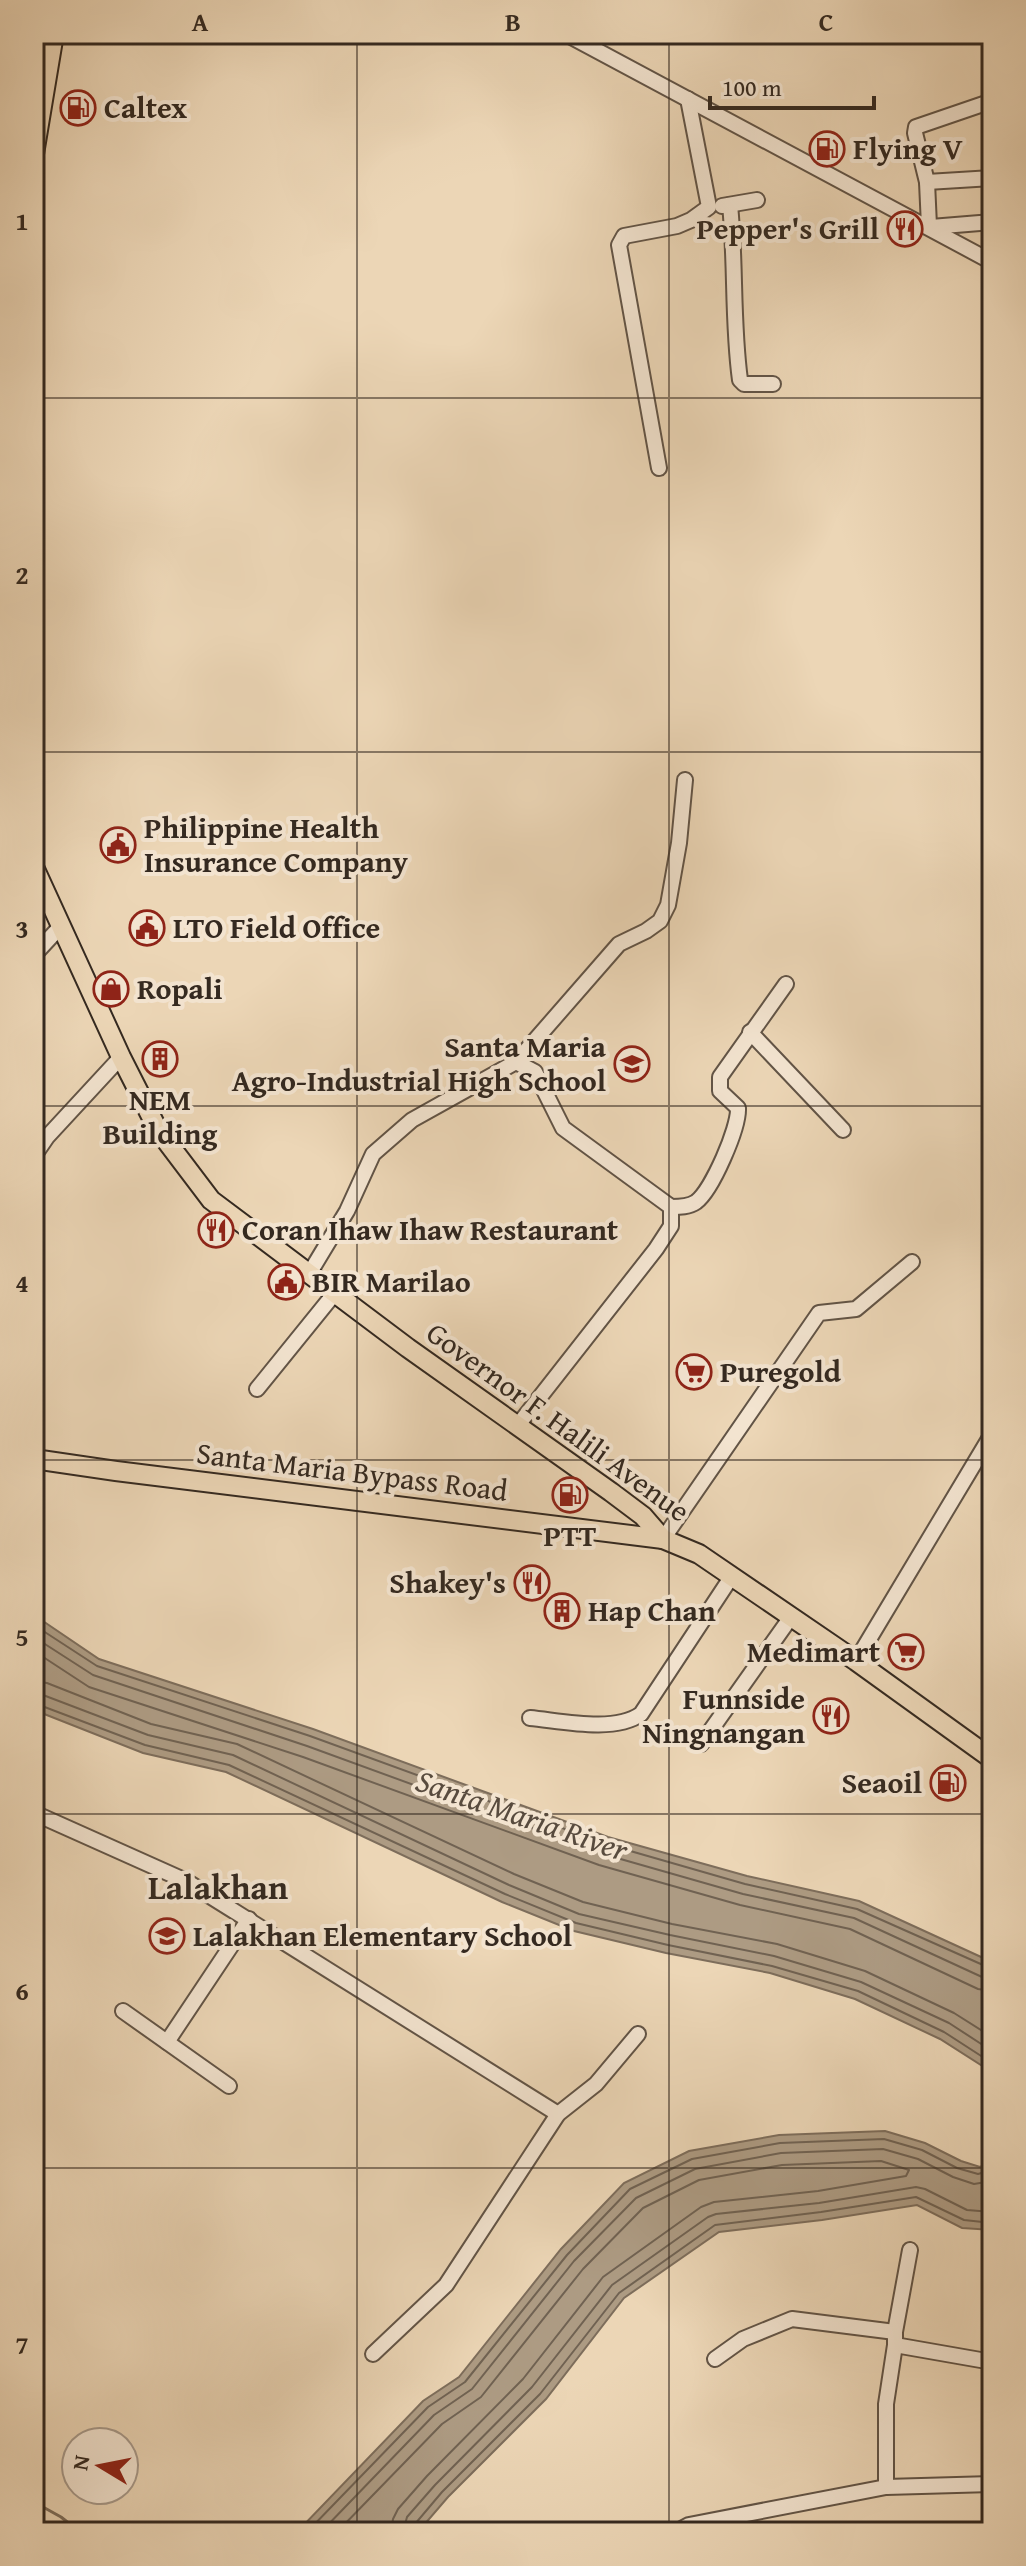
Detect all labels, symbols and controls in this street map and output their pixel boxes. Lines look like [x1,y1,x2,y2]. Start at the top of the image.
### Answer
text: A [192,2,209,41]
text: B [505,2,521,41]
text: C [819,2,833,41]
scale bar [710,60,874,110]
text: 100 m [722,70,782,105]
place label: Caltex [104,85,187,129]
fuel station icon: Caltex [59,89,97,127]
place label: Flying V [853,126,963,170]
fuel station icon: Flying V [808,130,846,168]
text: 1 [15,201,29,240]
place label: Pepper's Grill [696,206,879,250]
restaurant icon: Pepper's Grill [886,210,924,248]
text: 2 [15,555,29,594]
place label: Philippine Health Insurance Company [144,805,409,883]
public building icon: Philippine Health Insurance Company [99,826,137,864]
place label: LTO Field Office [173,905,380,949]
text: 3 [15,909,29,948]
public building icon: LTO Field Office [128,909,166,947]
place label: Ropali [137,966,223,1010]
shop icon: Ropali [92,970,130,1008]
place label: Santa Maria Agro-Industrial High School [232,1024,607,1102]
building icon: NEM Building [141,1040,179,1078]
school or university icon: Santa Maria Agro-Industrial High School [613,1045,651,1083]
place label: NEM Building [103,1077,217,1155]
place label: Coran Ihaw Ihaw Restaurant [242,1207,619,1251]
restaurant icon: Coran Ihaw Ihaw Restaurant [197,1211,235,1249]
place label: BIR Marilao [312,1259,471,1303]
text: 4 [15,1263,29,1302]
public building icon: BIR Marilao [267,1263,305,1301]
street label: Governor F. Halili Avenue [418,1310,699,1532]
place label: Puregold [720,1349,842,1393]
supermarket icon: Puregold [675,1353,713,1391]
street label: Santa Maria Bypass Road [194,1430,510,1512]
fuel station icon: PTT [551,1476,589,1514]
place label: PTT [544,1513,597,1557]
place label: Shakey's [389,1560,506,1604]
restaurant icon: Shakey's [513,1564,551,1602]
place label: Hap Chan [588,1588,716,1632]
building icon: Hap Chan [543,1592,581,1630]
text: 5 [15,1617,29,1656]
place label: Medimart [747,1629,881,1673]
supermarket icon: Medimart [887,1633,925,1671]
place label: Funnside Ningnangan [642,1676,805,1754]
restaurant icon: Funnside Ningnangan [812,1697,850,1735]
water label: Santa Maria River [410,1756,635,1873]
place label: Seaoil [842,1760,922,1804]
fuel station icon: Seaoil [929,1764,967,1802]
district label: Lalakhan [148,1862,288,1911]
place label: Lalakhan Elementary School [193,1913,572,1957]
school or university icon: Lalakhan Elementary School [148,1917,186,1955]
text: 6 [15,1971,29,2010]
text: 7 [15,2325,29,2364]
north arrow [60,2426,140,2506]
text: N [63,2452,97,2473]

